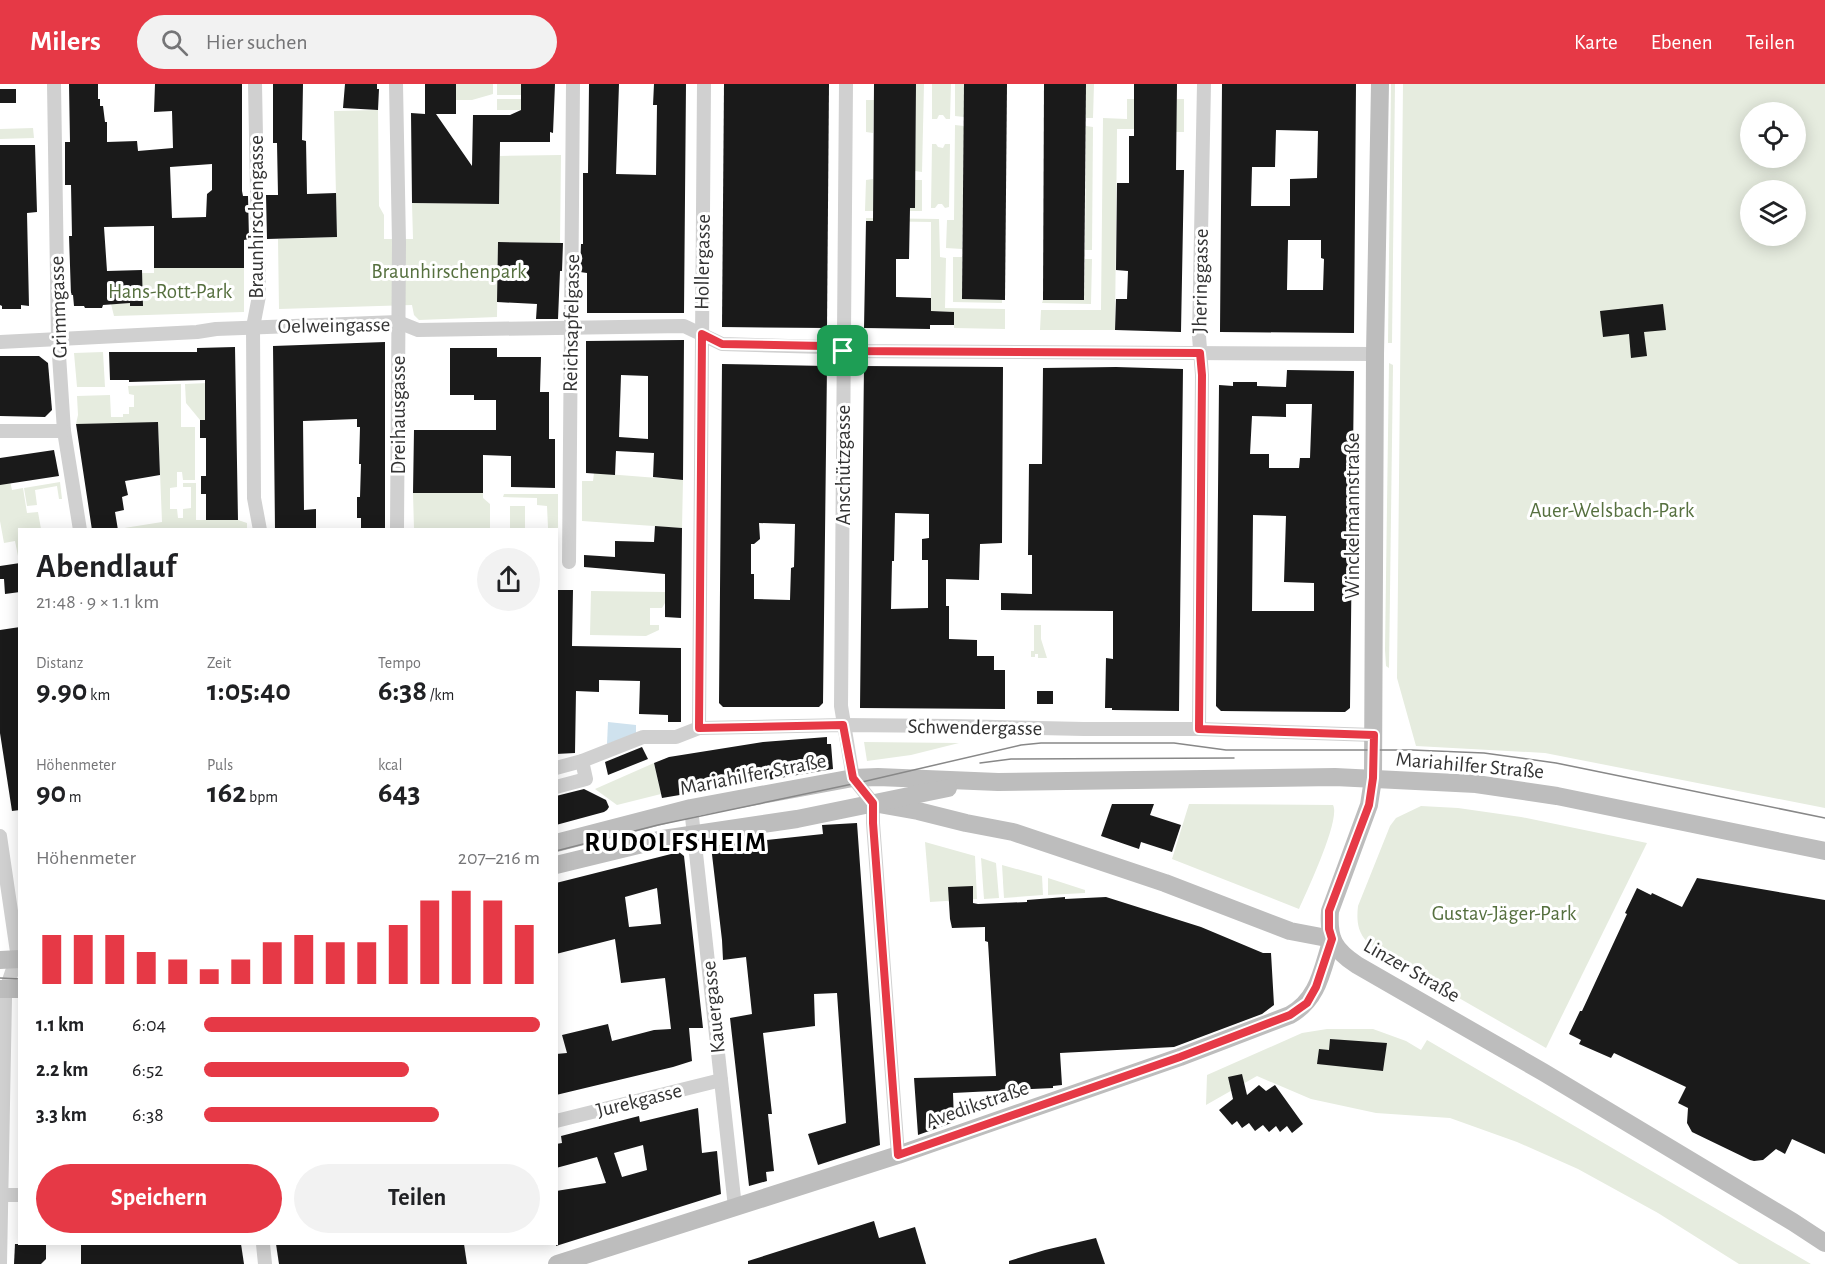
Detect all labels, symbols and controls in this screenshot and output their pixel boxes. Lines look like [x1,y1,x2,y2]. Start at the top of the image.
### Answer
search box [137,15,557,69]
icon: search [158,26,191,59]
text: Milers [30,28,101,56]
text: Hier suchen [206,31,308,53]
text: Karte [1574,32,1618,53]
text: Ebenen [1651,32,1713,53]
text: Teilen [1746,32,1795,53]
map controls [1740,102,1806,246]
button: locate [1740,102,1806,168]
street label: Braunhirschengasse [246,135,267,299]
button: layers [1740,180,1806,246]
street label: Hollergasse [691,214,714,310]
street label: Jheringgasse [1189,228,1212,334]
street label: Reichsapfelgasse [560,254,583,392]
street label: Grimmgasse [46,255,71,358]
park label: Braunhirschenpark [371,261,527,282]
park label: Hans-Rott-Park [108,281,233,302]
street label: Oelweingasse [278,314,390,337]
pin [817,325,868,376]
icon: arrive [826,334,859,367]
street label: Dreihausgasse [388,355,409,475]
street label: Anschützgasse [833,405,854,525]
street label: Winckelmannstraße [1342,433,1363,599]
park label: Auer-Welsbach-Park [1530,500,1695,521]
button: share [477,548,540,611]
text: Abendlauf [36,551,176,584]
text: 21:48 · 9 × 1.1 km [36,592,159,612]
text: Distanz [36,655,83,671]
text: Zeit [207,655,231,671]
text: Tempo [378,655,421,671]
text: 9.90 [36,676,87,706]
text: 1:05:40 [207,676,291,706]
text: 6:38 [378,676,427,706]
text: km [87,687,110,703]
text: /km [427,687,454,703]
street label: Schwendergasse [907,716,1043,739]
street label: Mariahilfer Straße [1395,749,1545,782]
street label: Mariahilfer Straße [678,750,828,799]
text: Höhenmeter [36,757,116,773]
text: Puls [207,757,233,773]
text: kcal [378,757,402,773]
text: 90 [36,778,66,808]
text: 162 [207,778,246,808]
text: 643 [378,778,421,808]
text: m [66,789,82,805]
text: bpm [246,789,278,805]
district label: RUDOLFSHEIM [584,829,768,856]
text: Höhenmeter [36,848,136,868]
text: 207–216 m [458,848,540,868]
park label: Gustav-Jäger-Park [1432,903,1577,924]
street label: Linzer Straße [1360,935,1463,1006]
street label: Kauergasse [698,960,729,1054]
text: 1.1 km [36,1015,84,1035]
text: 6:04 [132,1015,166,1035]
text: 2.2 km [36,1060,88,1080]
text: 6:52 [132,1060,163,1080]
street label: Avedikstraße [923,1077,1031,1132]
street label: Jurekgasse [594,1080,684,1121]
text: 3.3 km [36,1105,87,1125]
text: 6:38 [132,1105,164,1125]
button: Speichern [36,1164,282,1233]
button: Teilen [294,1164,540,1233]

